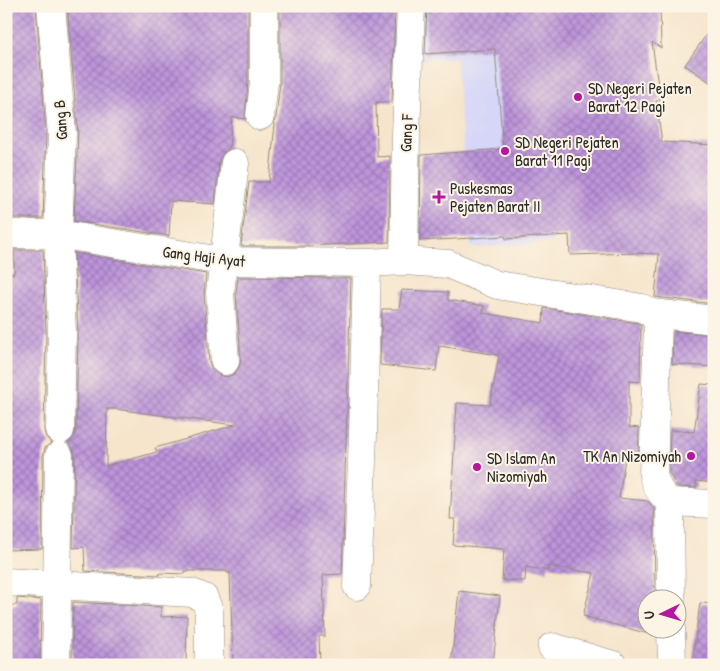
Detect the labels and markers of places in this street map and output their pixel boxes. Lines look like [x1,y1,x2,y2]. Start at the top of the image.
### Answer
place label: SD Negeri Pejaten Barat 12 Pagi [588,77,692,117]
marker: SD Negeri Pejaten Barat 12 Pagi [572,91,584,103]
place label: SD Negeri Pejaten Barat 11 Pagi [515,131,619,171]
marker: SD Negeri Pejaten Barat 11 Pagi [499,145,511,157]
place label: Puskesmas Pejaten Barat II [450,177,540,217]
marker: Puskesmas Pejaten Barat II [432,190,446,204]
place label: TK An Nizomiyah [583,445,681,467]
place label: SD Islam An Nizomiyah [487,447,556,487]
marker: TK An Nizomiyah [685,450,697,462]
marker: SD Islam An Nizomiyah [471,461,483,473]

